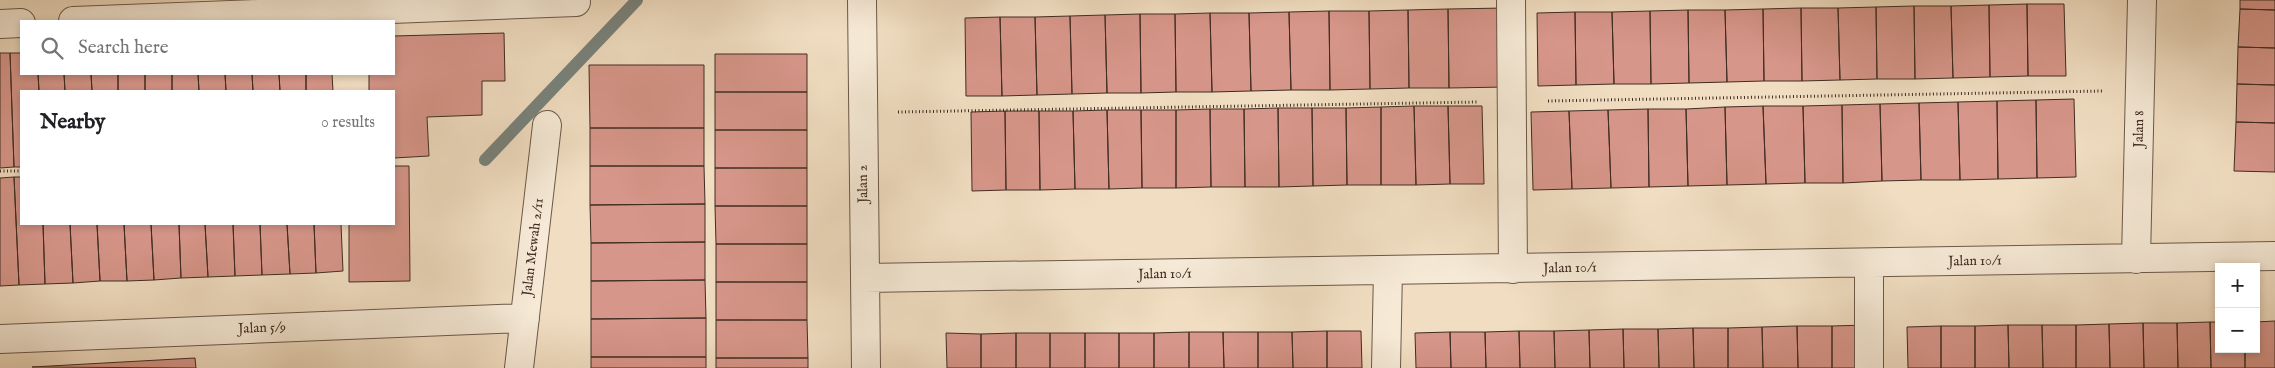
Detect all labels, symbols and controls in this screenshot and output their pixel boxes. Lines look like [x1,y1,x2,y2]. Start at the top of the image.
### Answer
search box [20,20,395,75]
icon: search [38,34,66,62]
text: Search here [78,36,169,60]
text: Nearby [40,109,105,136]
street label: Jalan 8 [2130,110,2148,150]
text: 0 results [321,113,375,133]
street label: Jalan 2 [854,164,872,205]
street label: Jalan Mewah 2/11 [518,197,548,299]
street label: Jalan 10/1 [1946,252,2002,271]
street label: Jalan 10/1 [1541,259,1597,278]
map controls [2215,263,2260,353]
button: + [2215,263,2260,308]
street label: Jalan 10/1 [1136,265,1192,284]
button: − [2215,308,2260,353]
street label: Jalan 5/9 [236,318,286,338]

